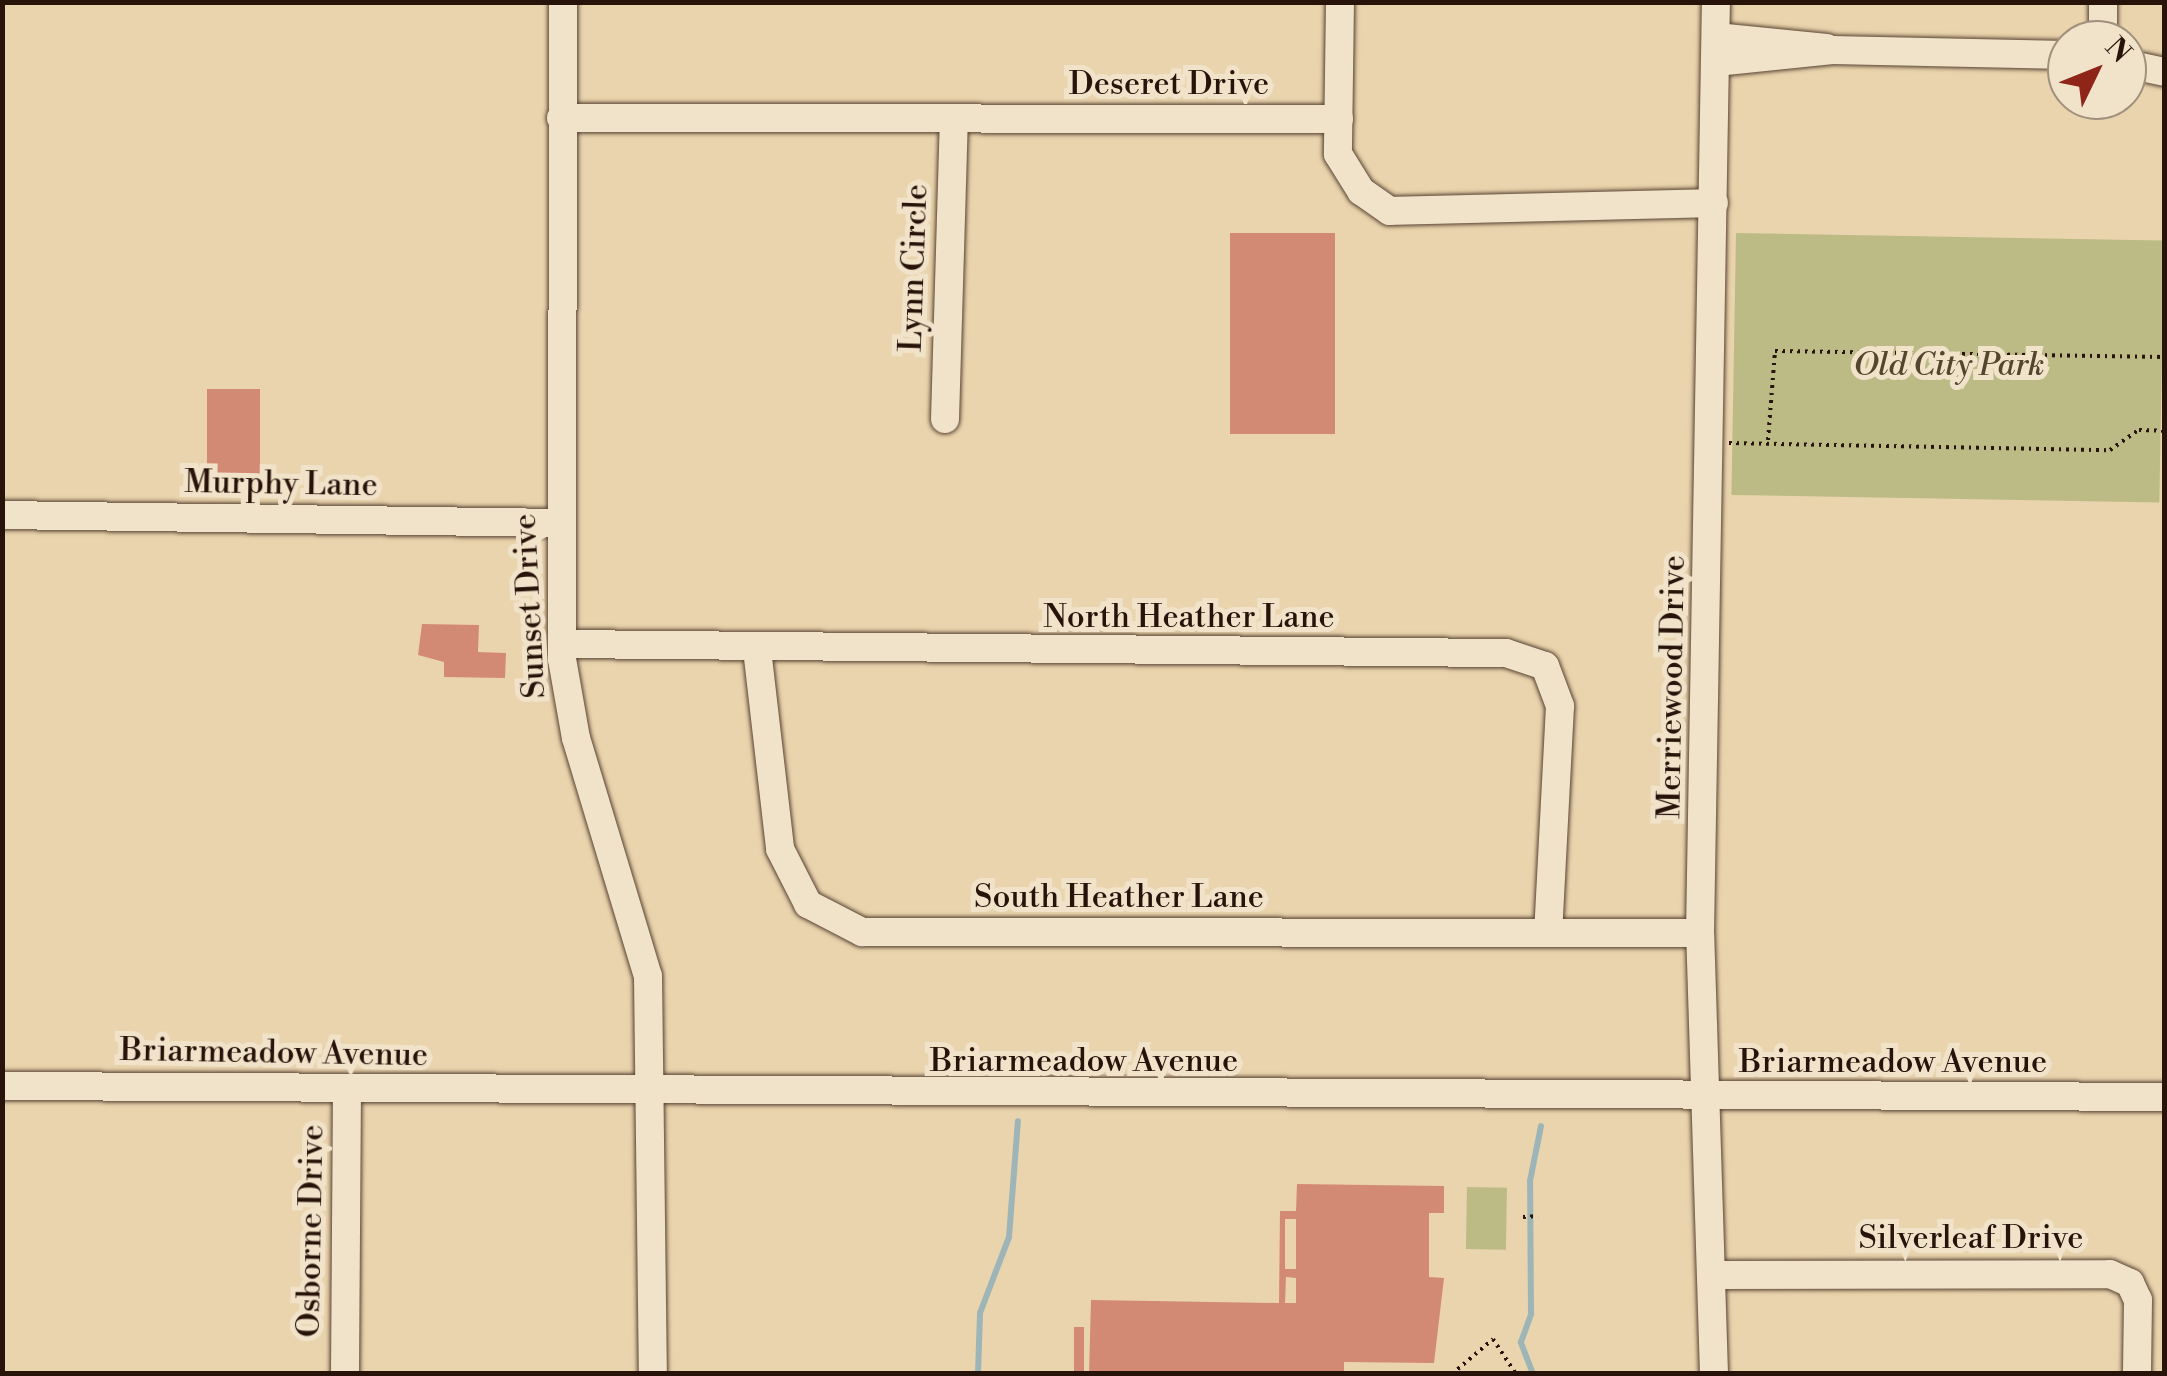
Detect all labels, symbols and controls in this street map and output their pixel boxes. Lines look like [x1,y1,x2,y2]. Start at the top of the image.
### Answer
north arrow [2047,20,2147,120]
text: N [2097,31,2138,71]
street label: Deseret Drive [1069,65,1269,103]
street label: Lynn Circle [892,183,936,353]
park label: Old City Park [1853,346,2045,384]
street label: Murphy Lane [184,463,378,505]
street label: Sunset Drive [506,512,554,700]
street label: Merriewood Drive [1650,555,1694,819]
street label: North Heather Lane [1043,598,1335,636]
street label: South Heather Lane [974,878,1264,916]
street label: Briarmeadow Avenue [120,1031,428,1075]
street label: Briarmeadow Avenue [930,1042,1238,1080]
street label: Briarmeadow Avenue [1739,1043,2047,1081]
street label: Osborne Drive [290,1124,332,1338]
street label: Silverleaf Drive [1858,1219,2084,1257]

